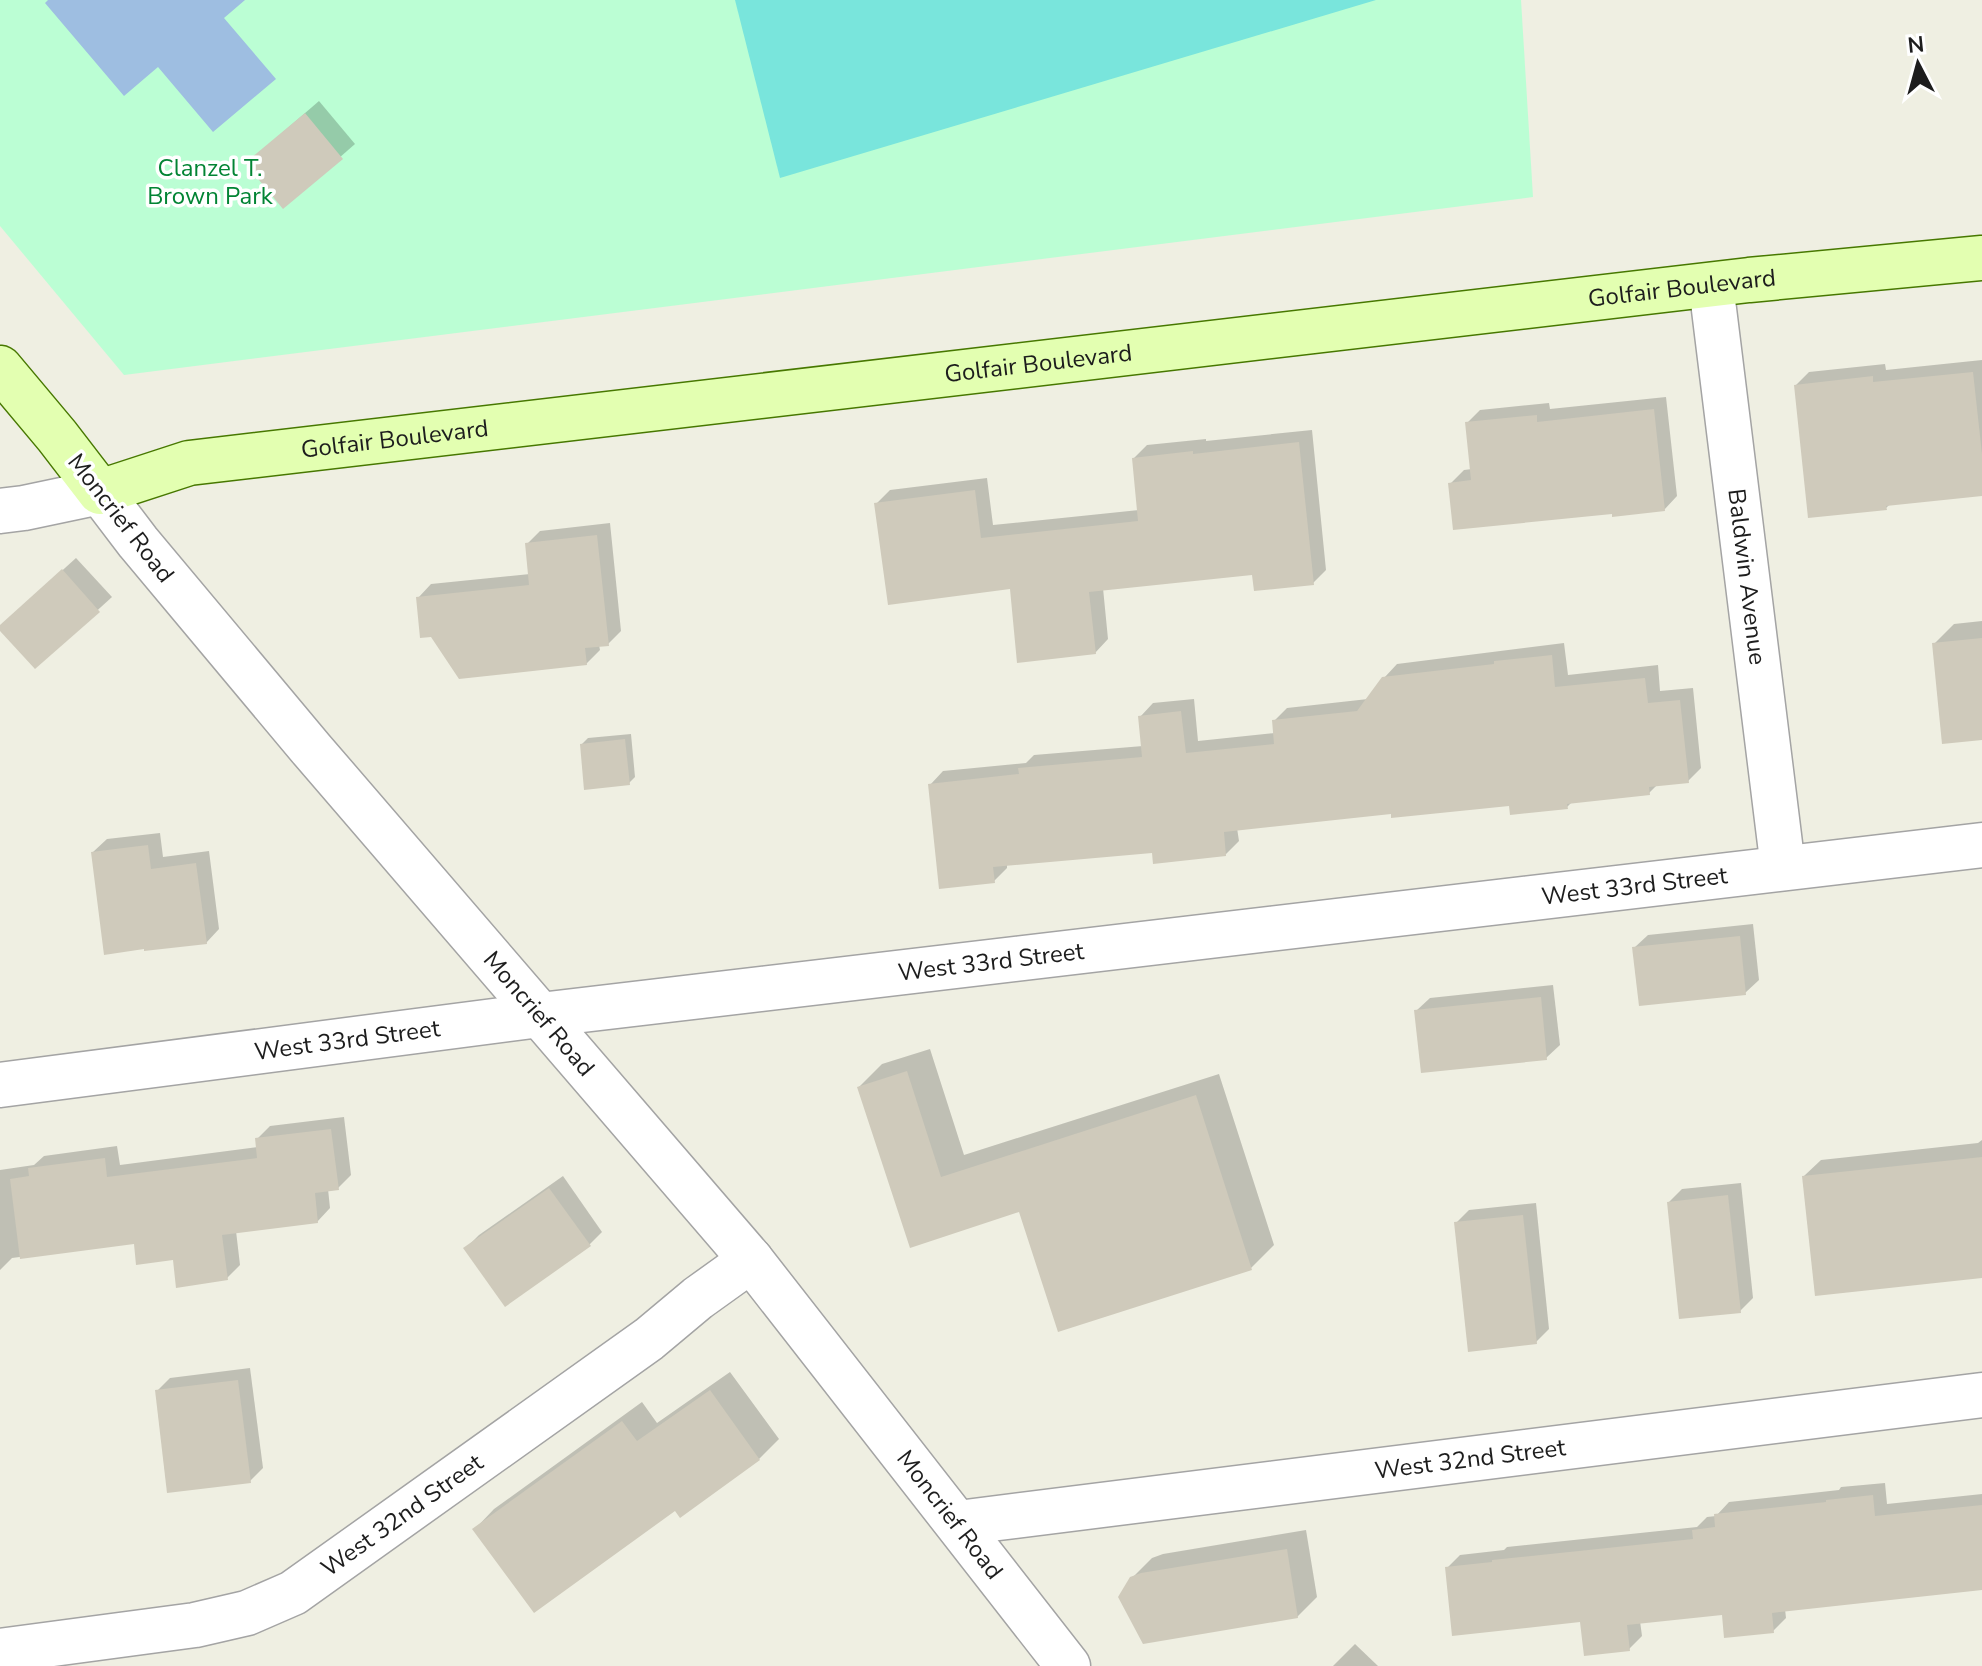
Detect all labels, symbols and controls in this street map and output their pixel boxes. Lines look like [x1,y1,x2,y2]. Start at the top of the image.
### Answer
north arrow [1878,24,1958,104]
text: N [1906,29,1926,61]
park label: Clanzel T. Brown Park [147,152,274,212]
street label: Golfair Boulevard [1586,262,1777,315]
street label: Golfair Boulevard [943,336,1134,390]
street label: Golfair Boulevard [299,412,490,466]
street label: Moncrief Road [61,447,181,589]
street label: Baldwin Avenue [1720,487,1774,667]
street label: West 33rd Street [1540,859,1730,913]
street label: West 33rd Street [896,935,1086,989]
street label: Moncrief Road [476,944,602,1083]
street label: West 33rd Street [252,1012,442,1068]
street label: West 32nd Street [1373,1431,1568,1487]
street label: Moncrief Road [889,1443,1010,1586]
street label: West 32nd Street [314,1446,490,1584]

